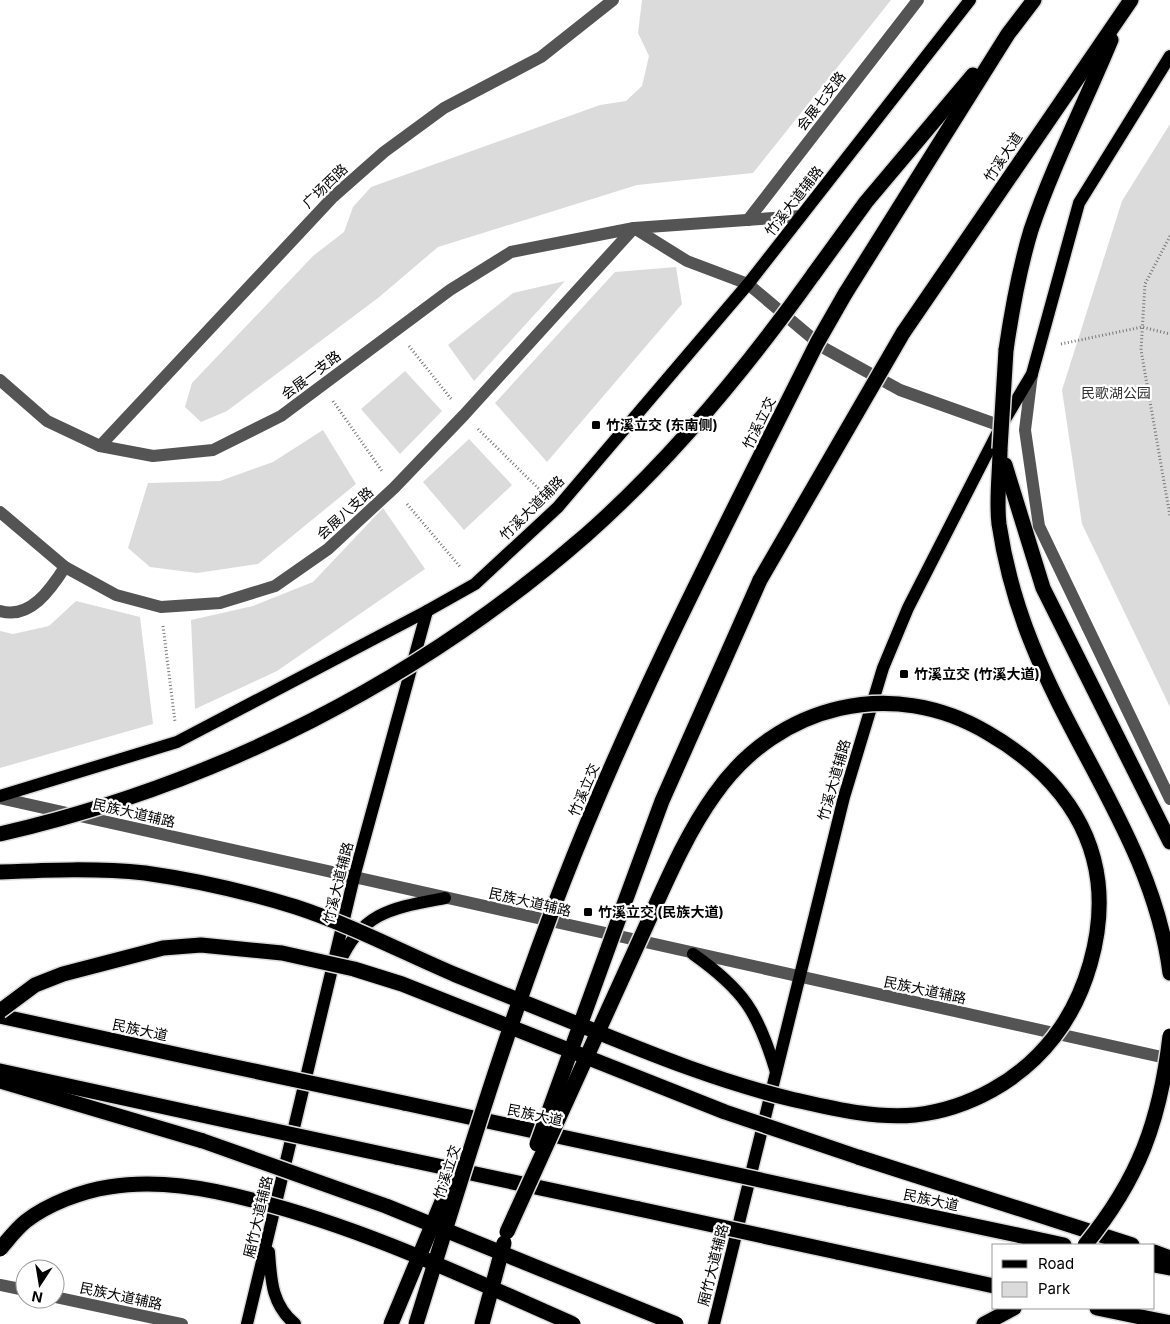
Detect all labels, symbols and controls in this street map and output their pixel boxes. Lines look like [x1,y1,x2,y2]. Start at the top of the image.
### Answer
street label: 会展七支路 [792,68,849,134]
street label: 竹溪大道 [980,129,1025,185]
street label: 广场西路 [299,160,351,211]
street label: 竹溪大道辅路 [761,162,826,239]
street label: 会展一支路 [278,347,344,402]
park label: 民歌湖公园 [1081,384,1151,401]
street label: 竹溪立交 [739,394,778,452]
place label: 竹溪立交 (东南侧) [606,416,718,433]
marker: 竹溪立交 (东南侧) [590,419,602,431]
street label: 竹溪大道辅路 [496,472,567,543]
street label: 会展八支路 [313,483,376,542]
place label: 竹溪立交 (竹溪大道) [914,665,1040,682]
marker: 竹溪立交 (竹溪大道) [898,668,910,680]
street label: 竹溪大道辅路 [814,737,853,823]
street label: 竹溪立交 [565,761,602,819]
street label: 民族大道辅路 [91,795,177,830]
street label: 竹溪大道辅路 [319,840,356,926]
street label: 民族大道辅路 [487,884,573,919]
place label: 竹溪立交 (民族大道) [598,903,724,920]
marker: 竹溪立交 (民族大道) [582,906,594,918]
street label: 民族大道辅路 [882,972,968,1007]
street label: 民族大道 [111,1015,169,1044]
street label: 民族大道 [506,1100,564,1129]
street label: 竹溪立交 [430,1143,463,1201]
street label: 厢竹大道辅路 [240,1174,275,1260]
street label: 民族大道 [902,1185,960,1214]
street label: 厢竹大道辅路 [694,1222,731,1308]
legend [992,1244,1155,1309]
text: Road [1038,1254,1074,1273]
north arrow [15,1259,65,1309]
street label: 民族大道辅路 [78,1278,164,1313]
text: Park [1038,1279,1071,1298]
text: N [30,1288,44,1307]

